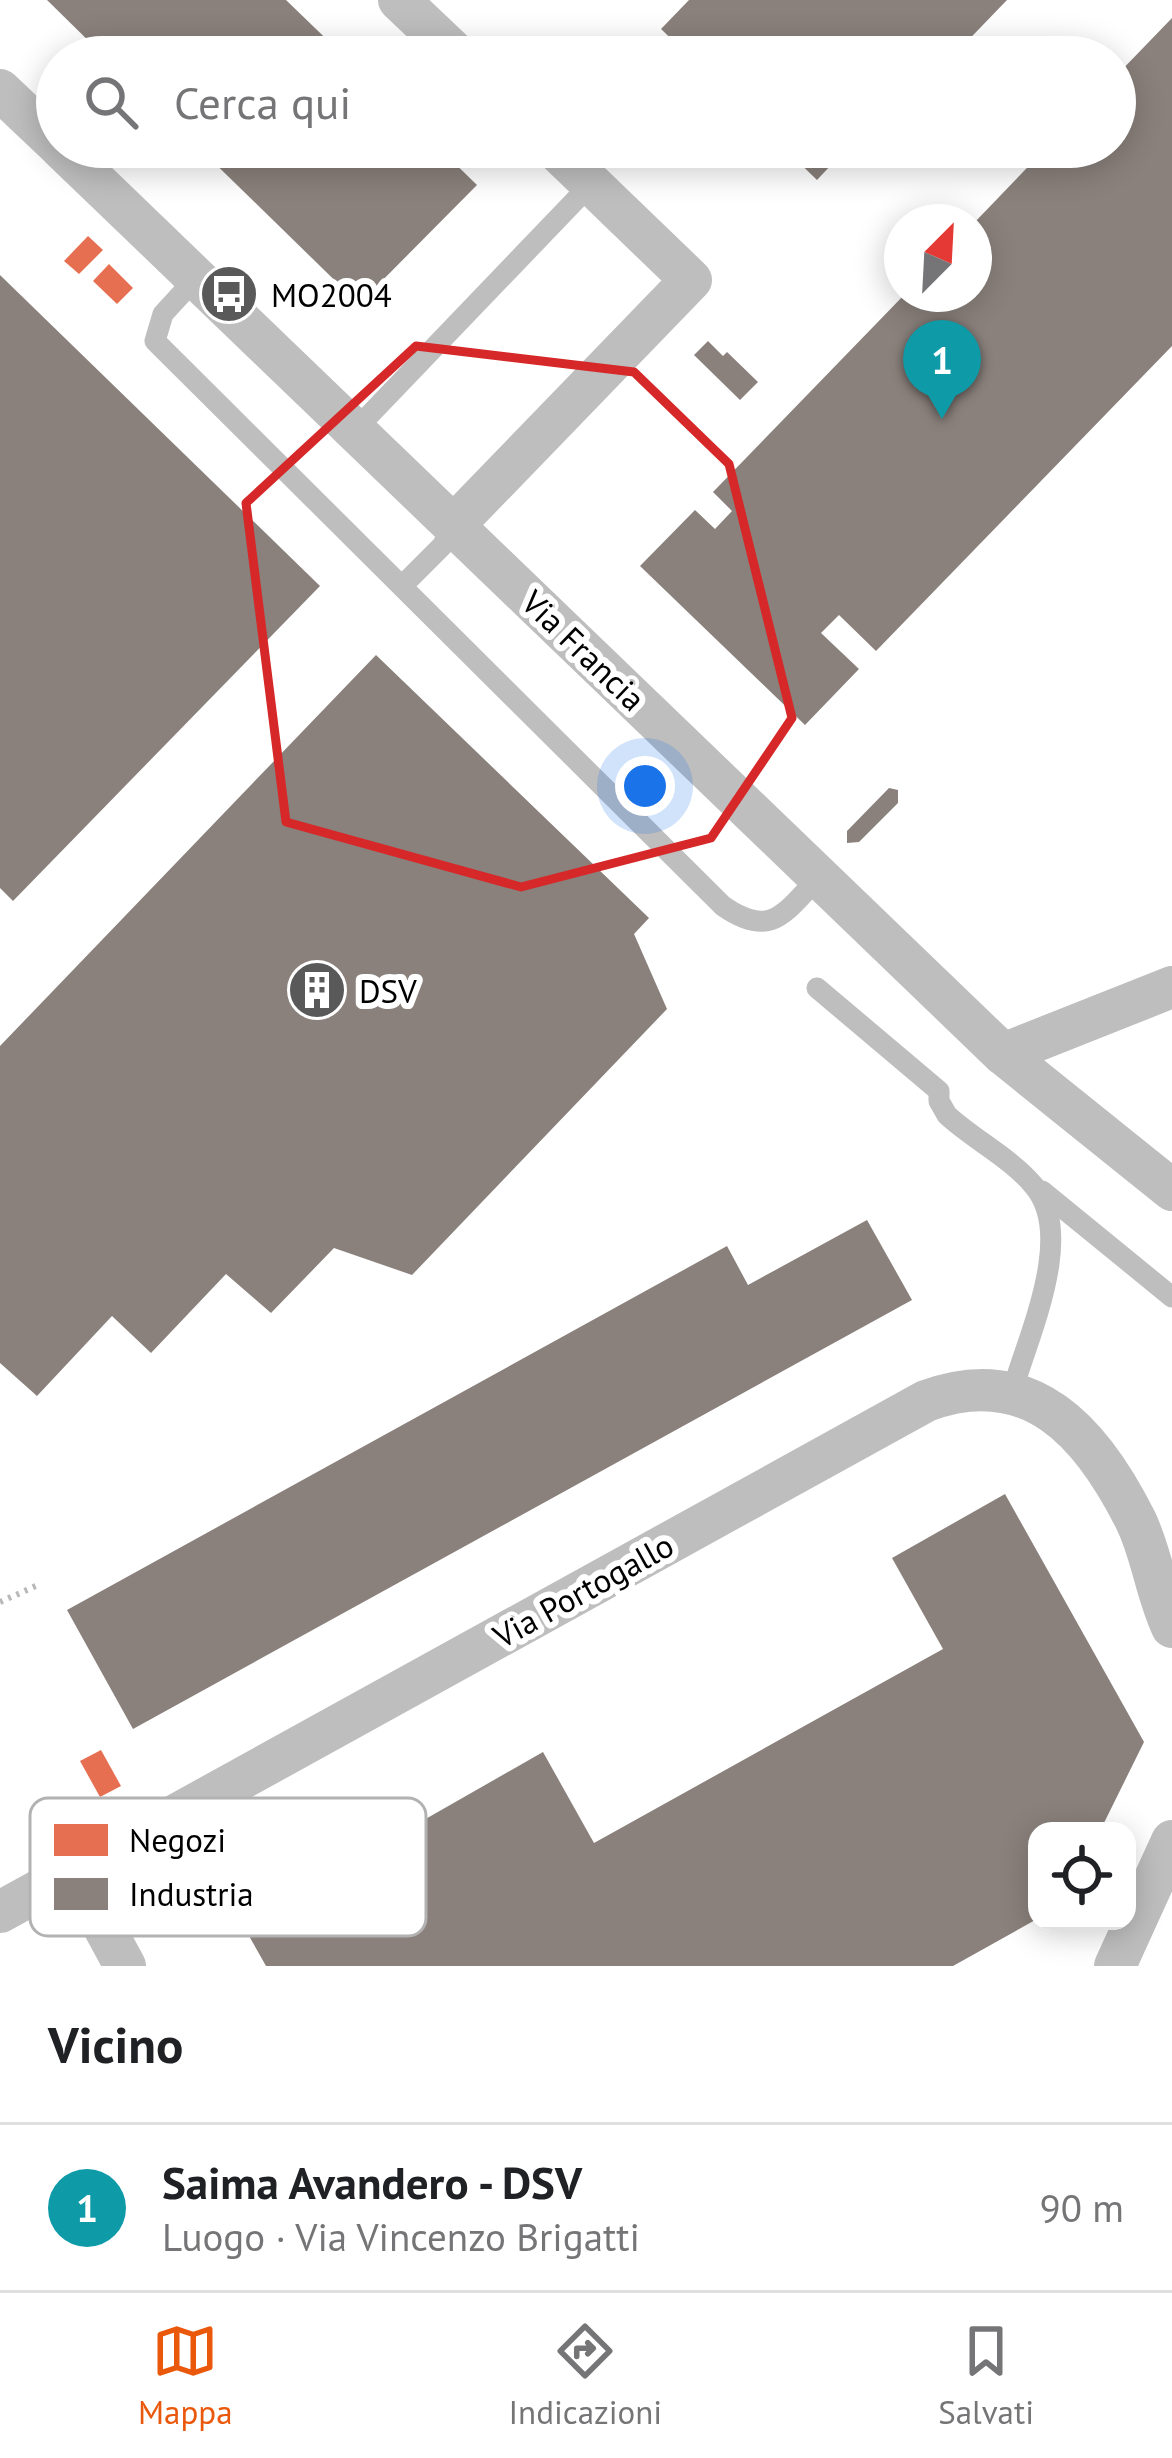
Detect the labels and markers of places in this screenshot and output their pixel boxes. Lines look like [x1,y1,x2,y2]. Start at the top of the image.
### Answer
bus stop icon: MO2004 [198,263,260,325]
place label: MO2004 [271,273,392,316]
pin: 1 [903,320,981,419]
building icon: DSV [286,959,348,1021]
place label: DSV [359,969,417,1012]

